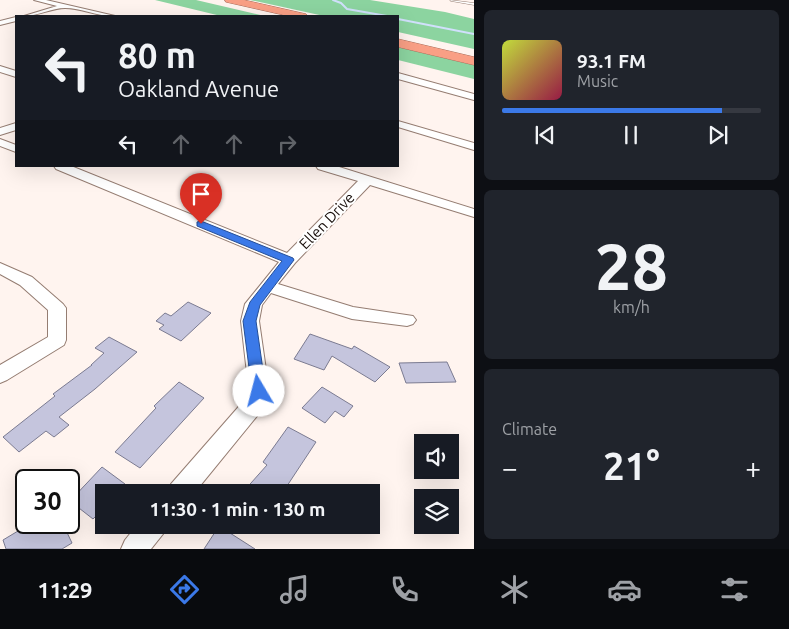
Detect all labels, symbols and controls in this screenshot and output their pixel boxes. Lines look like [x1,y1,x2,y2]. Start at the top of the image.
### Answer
icon: left [35,35,100,100]
text: 80 m [118,35,196,75]
text: 93.1 FM [577,50,646,72]
text: Music [577,72,618,90]
text: Oakland Avenue [118,76,279,101]
icon: previous [531,121,559,149]
icon: pause [617,121,645,149]
icon: next [704,121,732,149]
icon: left [114,130,142,158]
icon: ahead [167,130,195,158]
icon: ahead [220,130,248,158]
icon: right [273,130,301,158]
pin [180,173,222,224]
icon: arrive [187,180,215,208]
street label: Ellen Drive [296,189,358,252]
text: 28 [595,229,668,302]
text: km/h [613,298,650,316]
position arrow [232,364,284,416]
text: Climate [502,420,557,438]
map controls [414,434,459,534]
button: sound [414,434,459,479]
text: 21° [603,445,660,487]
text: − [502,452,518,483]
text: + [745,452,761,483]
speed limit sign: 30 [15,469,80,534]
button: layers [414,489,459,534]
text: 11:30 · 1 min · 130 m [150,498,325,520]
icon: directions [167,572,202,607]
icon: music [277,572,312,607]
icon: phone [387,572,422,607]
icon: climate [497,572,532,607]
icon: car [607,572,642,607]
icon: filters [717,572,752,607]
text: 11:29 [37,577,92,602]

